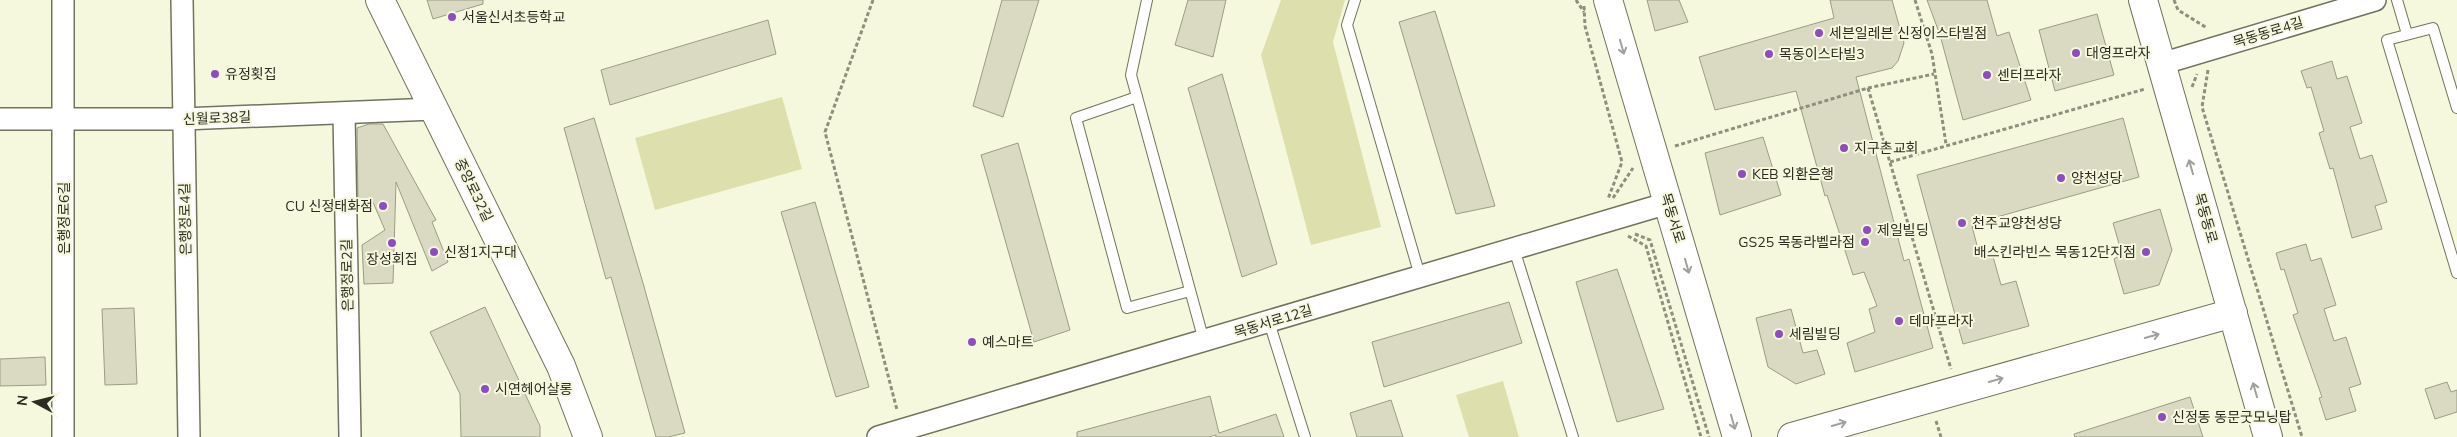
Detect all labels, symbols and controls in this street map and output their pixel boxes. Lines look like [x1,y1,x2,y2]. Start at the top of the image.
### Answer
place label: 서울신서초등학교 [462,8,565,26]
marker: 서울신서초등학교 [446,11,458,23]
street label: 목동동로4길 [2231,13,2305,51]
place label: 세븐일레븐 신정이스타빌점 [1829,24,1987,42]
marker: 세븐일레븐 신정이스타빌점 [1813,27,1825,39]
one-way arrow [1617,38,1627,54]
place label: 대영프라자 [2086,44,2151,62]
place label: 목동이스타빌3 [1779,45,1865,63]
marker: 대영프라자 [2070,47,2082,59]
marker: 목동이스타빌3 [1763,48,1775,60]
place label: 유정횟집 [225,65,277,83]
place label: 센터프라자 [1997,66,2062,84]
marker: 유정횟집 [209,68,221,80]
marker: 센터프라자 [1981,69,1993,81]
street label: 신월로38길 [183,108,251,128]
place label: 지구촌교회 [1854,139,1918,157]
marker: 지구촌교회 [1838,142,1850,154]
street label: 중앙로32길 [451,155,497,225]
one-way arrow [2186,159,2195,175]
place label: KEB 외환은행 [1752,165,1834,183]
marker: KEB 외환은행 [1736,168,1748,180]
place label: 양천성당 [2071,169,2123,187]
marker: 양천성당 [2055,172,2067,184]
street label: 은행정로6길 [55,182,73,254]
street label: 은행정로4길 [175,182,195,256]
street label: 목동서로 [1657,191,1689,245]
street label: 목동동로 [2190,191,2222,245]
place label: CU 신정태화점 [285,197,373,215]
marker: CU 신정태화점 [377,200,389,212]
place label: 천주교양천성당 [1972,214,2062,232]
marker: 천주교양천성당 [1956,217,1968,229]
place label: 제일빌딩 [1877,221,1929,239]
marker: 제일빌딩 [1861,224,1873,236]
place label: GS25 목동라벨라점 [1738,233,1855,251]
marker: GS25 목동라벨라점 [1859,236,1871,248]
marker: 장성회집 [386,237,398,249]
street label: 은행정로2길 [337,238,357,312]
place label: 신정1지구대 [444,243,517,261]
place label: 배스킨라빈스 목동12단지점 [1974,243,2136,261]
marker: 신정1지구대 [428,246,440,258]
marker: 배스킨라빈스 목동12단지점 [2140,246,2152,258]
place label: 장성회집 [366,250,418,268]
one-way arrow [1682,258,1692,274]
street label: 목동서로12길 [1232,301,1314,341]
place label: 테마프라자 [1909,312,1974,330]
marker: 테마프라자 [1893,315,1905,327]
place label: 세림빌딩 [1789,325,1841,343]
marker: 세림빌딩 [1773,328,1785,340]
one-way arrow [2144,331,2160,340]
place label: 예스마트 [982,333,1034,351]
marker: 예스마트 [966,336,978,348]
one-way arrow [1987,375,2003,384]
north arrow [10,377,60,427]
place label: 시연헤어살롱 [495,380,572,398]
marker: 시연헤어살롱 [479,383,491,395]
one-way arrow [2250,383,2259,399]
text: N [13,394,32,407]
place label: 신정동 동문굿모닝탑 [2172,408,2292,426]
marker: 신정동 동문굿모닝탑 [2156,411,2168,423]
one-way arrow [1728,414,1738,430]
one-way arrow [1831,418,1847,428]

